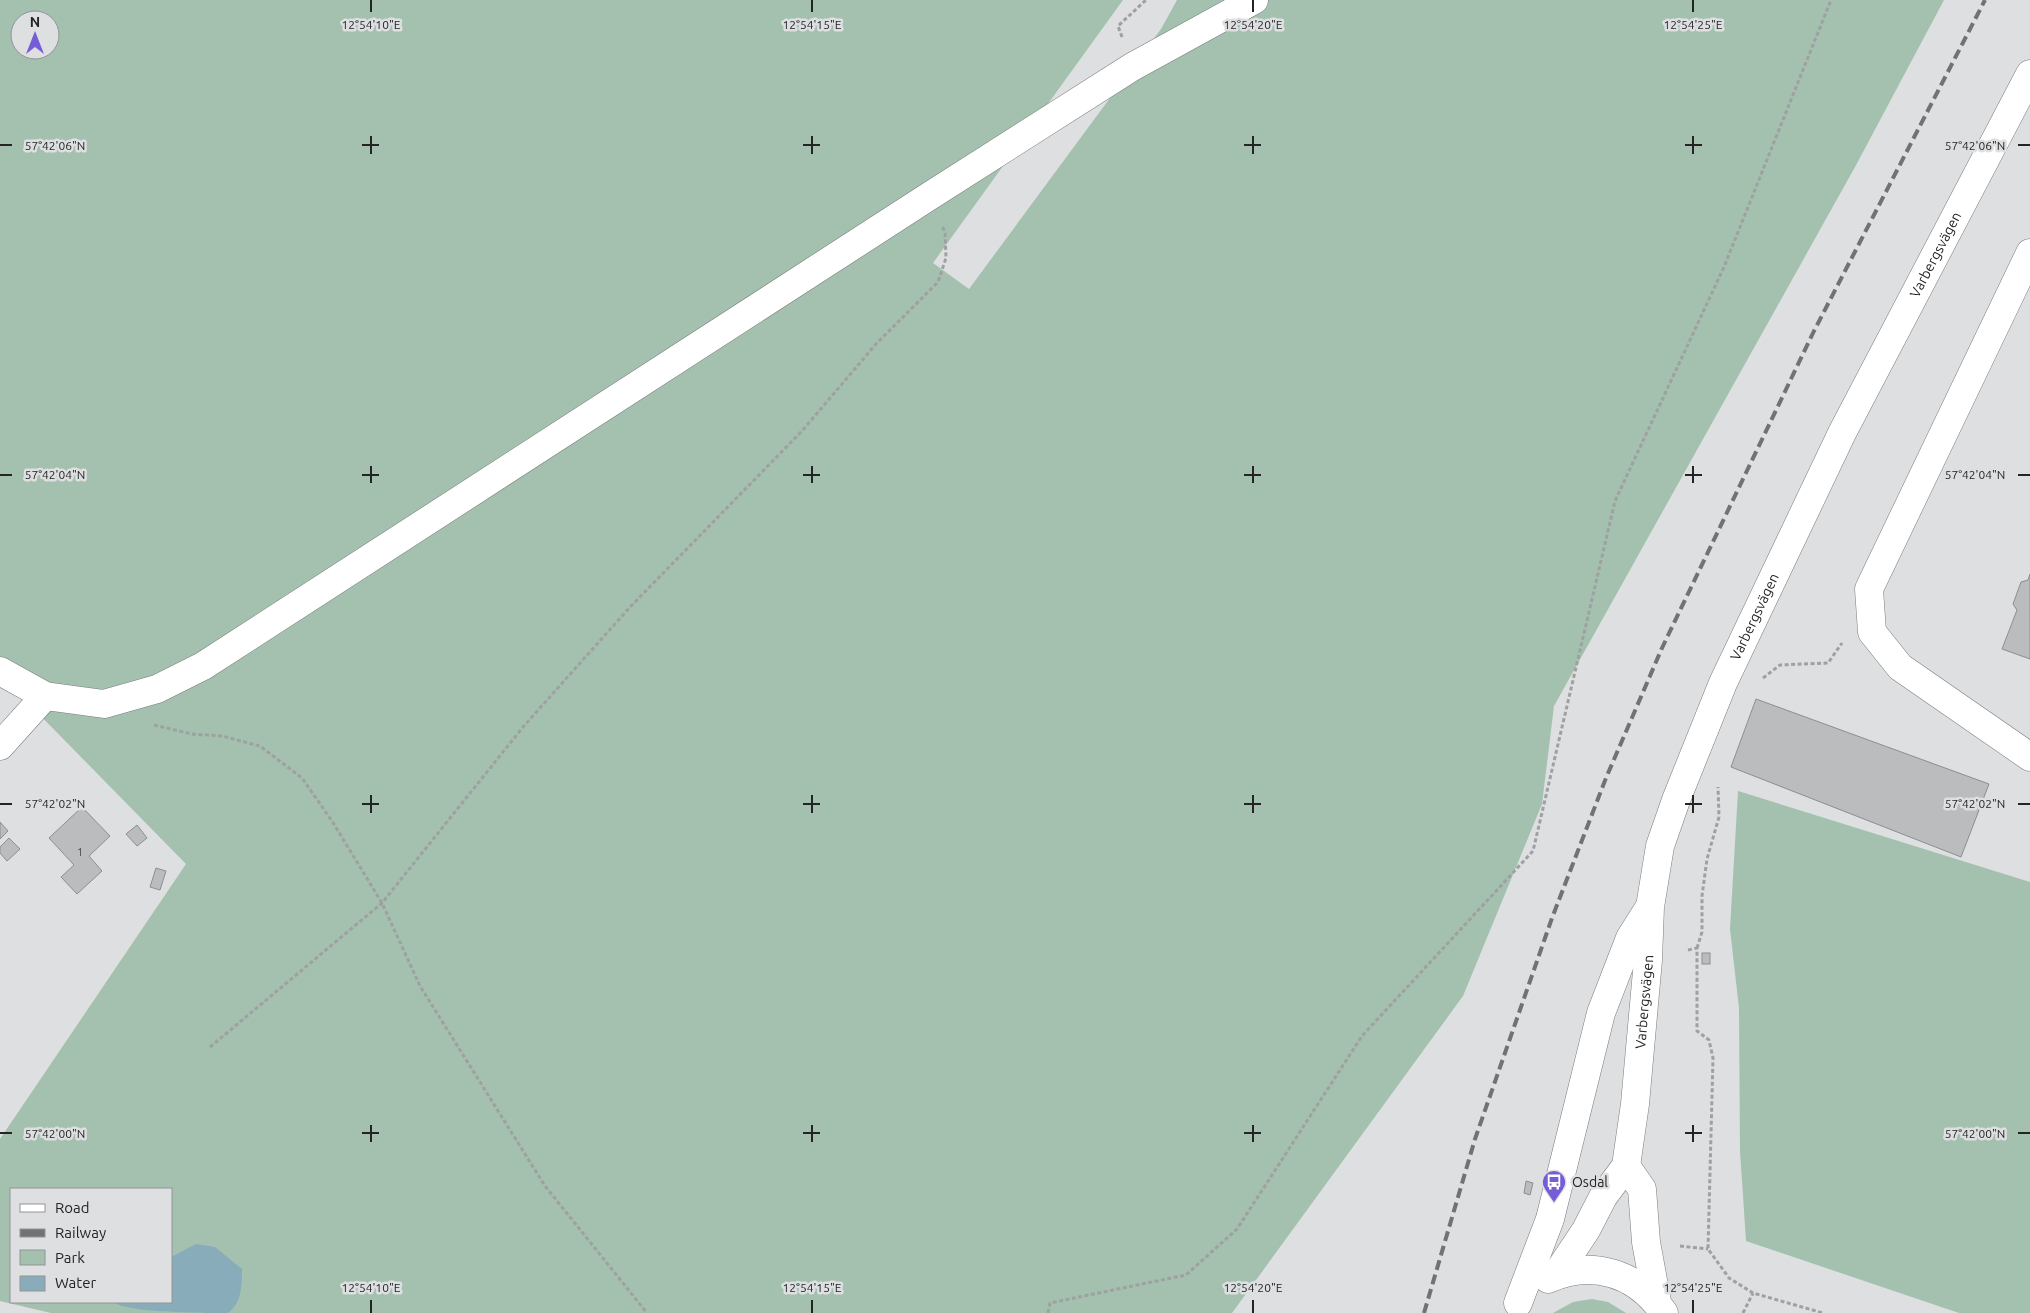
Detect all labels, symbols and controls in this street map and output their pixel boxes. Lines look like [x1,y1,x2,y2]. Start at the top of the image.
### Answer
north arrow [10,10,60,60]
text: N [30,14,40,30]
text: 12°54'10"E [342,18,401,31]
text: 12°54'15"E [783,18,842,31]
text: 12°54'20"E [1224,18,1283,31]
text: 12°54'25"E [1664,18,1723,31]
text: 57°42'06"N [25,139,85,152]
text: 57°42'06"N [1945,139,2005,152]
street label: Varbergsvägen [1906,209,1964,300]
text: 57°42'04"N [25,468,85,481]
text: 57°42'04"N [1945,468,2005,481]
street label: Varbergsvägen [1727,571,1782,663]
text: 57°42'02"N [25,797,85,810]
text: 57°42'02"N [1945,797,2005,810]
house number: 1 [77,846,83,858]
street label: Varbergsvägen [1632,955,1656,1050]
text: 57°42'00"N [25,1127,85,1140]
text: 57°42'00"N [1945,1127,2005,1140]
bus stop icon: Osdal [1541,1169,1567,1203]
place label: Osdal [1572,1174,1608,1190]
legend [10,1188,172,1303]
text: Road [55,1199,90,1216]
text: Railway [55,1224,106,1241]
text: Park [55,1249,85,1266]
text: Water [55,1274,96,1291]
text: 12°54'10"E [342,1281,401,1294]
text: 12°54'15"E [783,1281,842,1294]
text: 12°54'20"E [1224,1281,1283,1294]
text: 12°54'25"E [1664,1281,1723,1294]

